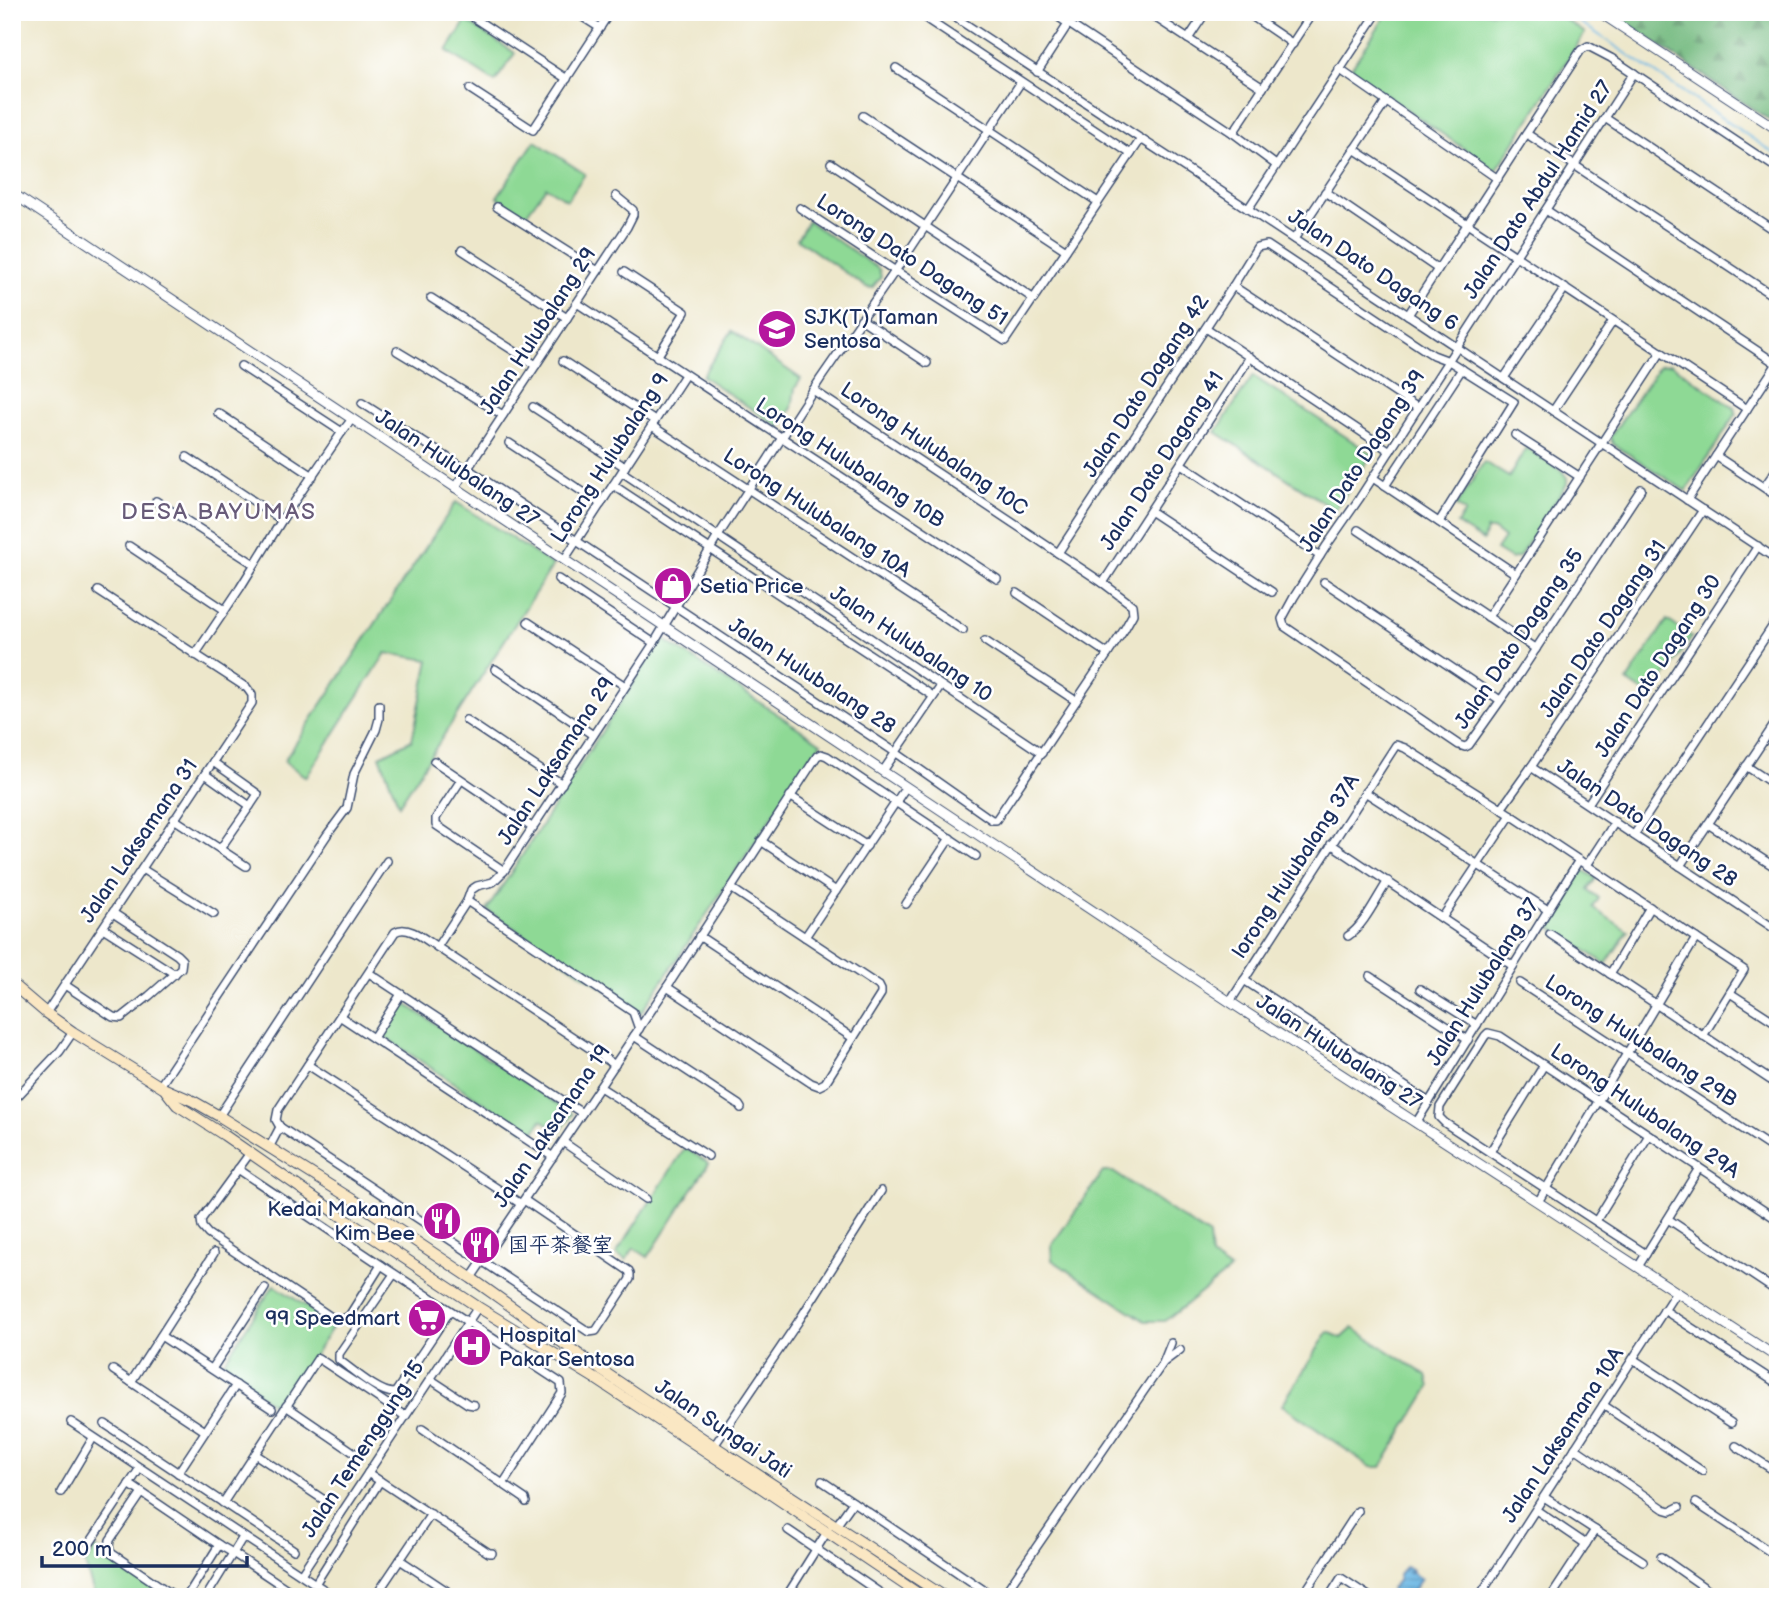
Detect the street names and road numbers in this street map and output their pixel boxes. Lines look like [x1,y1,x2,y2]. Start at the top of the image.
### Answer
street label: Jalan Dato Abdul Hamid 27 [1458,76,1618,304]
street label: Lorong Dato Dagang 51 [812,189,1012,331]
street label: Jalan Dato Dagang 6 [1283,204,1463,336]
street label: Jalan Hulubalang 29 [475,243,601,419]
street label: Jalan Dato Dagang 42 [1078,290,1215,482]
street label: Jalan Dato Dagang 39 [1294,365,1430,557]
street label: Jalan Dato Dagang 41 [1095,367,1229,555]
street label: Lorong Hulubalang 9 [546,368,674,548]
street label: Lorong Hulubalang 10C [836,377,1033,521]
street label: Lorong Hulubalang 10B [751,393,949,533]
street label: Jalan Hulubalang 27 [370,404,544,532]
street label: Lorong Hulubalang 10A [719,443,916,583]
street label: Jalan Dato Dagang 31 [1534,536,1672,722]
street label: Jalan Dato Dagang 35 [1449,544,1589,734]
street label: Jalan Dato Dagang 30 [1590,570,1726,762]
street label: Jalan Hulubalang 10 [825,581,997,707]
street label: Jalan Hulubalang 28 [724,613,900,739]
street label: Jalan Laksamana 29 [492,672,620,850]
street label: Jalan Dato Dagang 28 [1552,753,1742,893]
street label: Jalan Laksamana 31 [75,754,203,928]
street label: lorong Hulubalang 37A [1227,769,1365,963]
street label: Jalan Hulubalang 37 [1421,893,1545,1070]
street label: Lorong Hulubalang 29B [1540,969,1742,1113]
street label: Jalan Hulubalang 27 [1252,989,1427,1115]
street label: Lorong Hulubalang 29A [1546,1038,1744,1184]
street label: Jalan Laksamana 19 [488,1040,616,1212]
street label: Jalan Laksamana 10A [1497,1342,1629,1527]
street label: Jalan Temenggung 15 [296,1356,430,1542]
street label: Jalan Sungai Jati [650,1374,796,1484]

